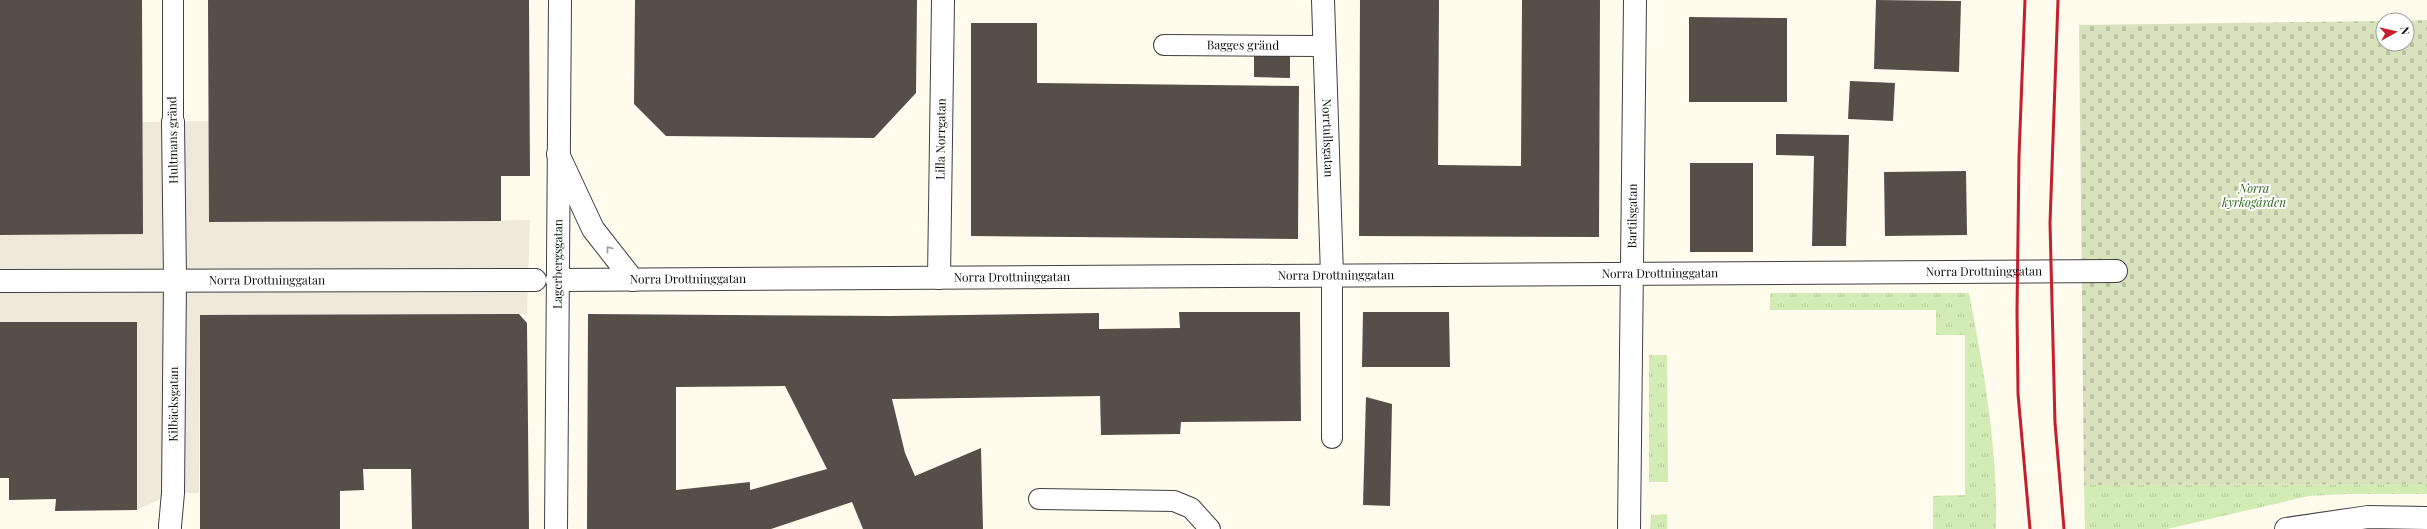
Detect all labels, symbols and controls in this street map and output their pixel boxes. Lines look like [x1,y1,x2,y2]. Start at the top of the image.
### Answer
north arrow [2375,12,2415,52]
text: N [2397,26,2413,36]
street label: Bagges gränd [1207,36,1279,53]
street label: Hultmans gränd [163,96,181,184]
street label: Lilla Norrgatan [931,98,949,180]
street label: Norrtullsgatan [1319,98,1338,177]
park label: Norra kyrkogården [2221,180,2286,210]
street label: Bartilsgatan [1623,183,1640,249]
street label: Lagerbergsgatan [549,219,565,309]
one-way arrow [606,247,613,254]
street label: Norra Drottninggatan [1926,262,2042,279]
street label: Norra Drottninggatan [1602,264,1718,281]
street label: Norra Drottninggatan [1278,266,1394,283]
street label: Norra Drottninggatan [954,268,1070,285]
street label: Norra Drottninggatan [630,270,746,287]
street label: Norra Drottninggatan [209,271,325,288]
street label: Kilbäcksgatan [164,367,181,442]

